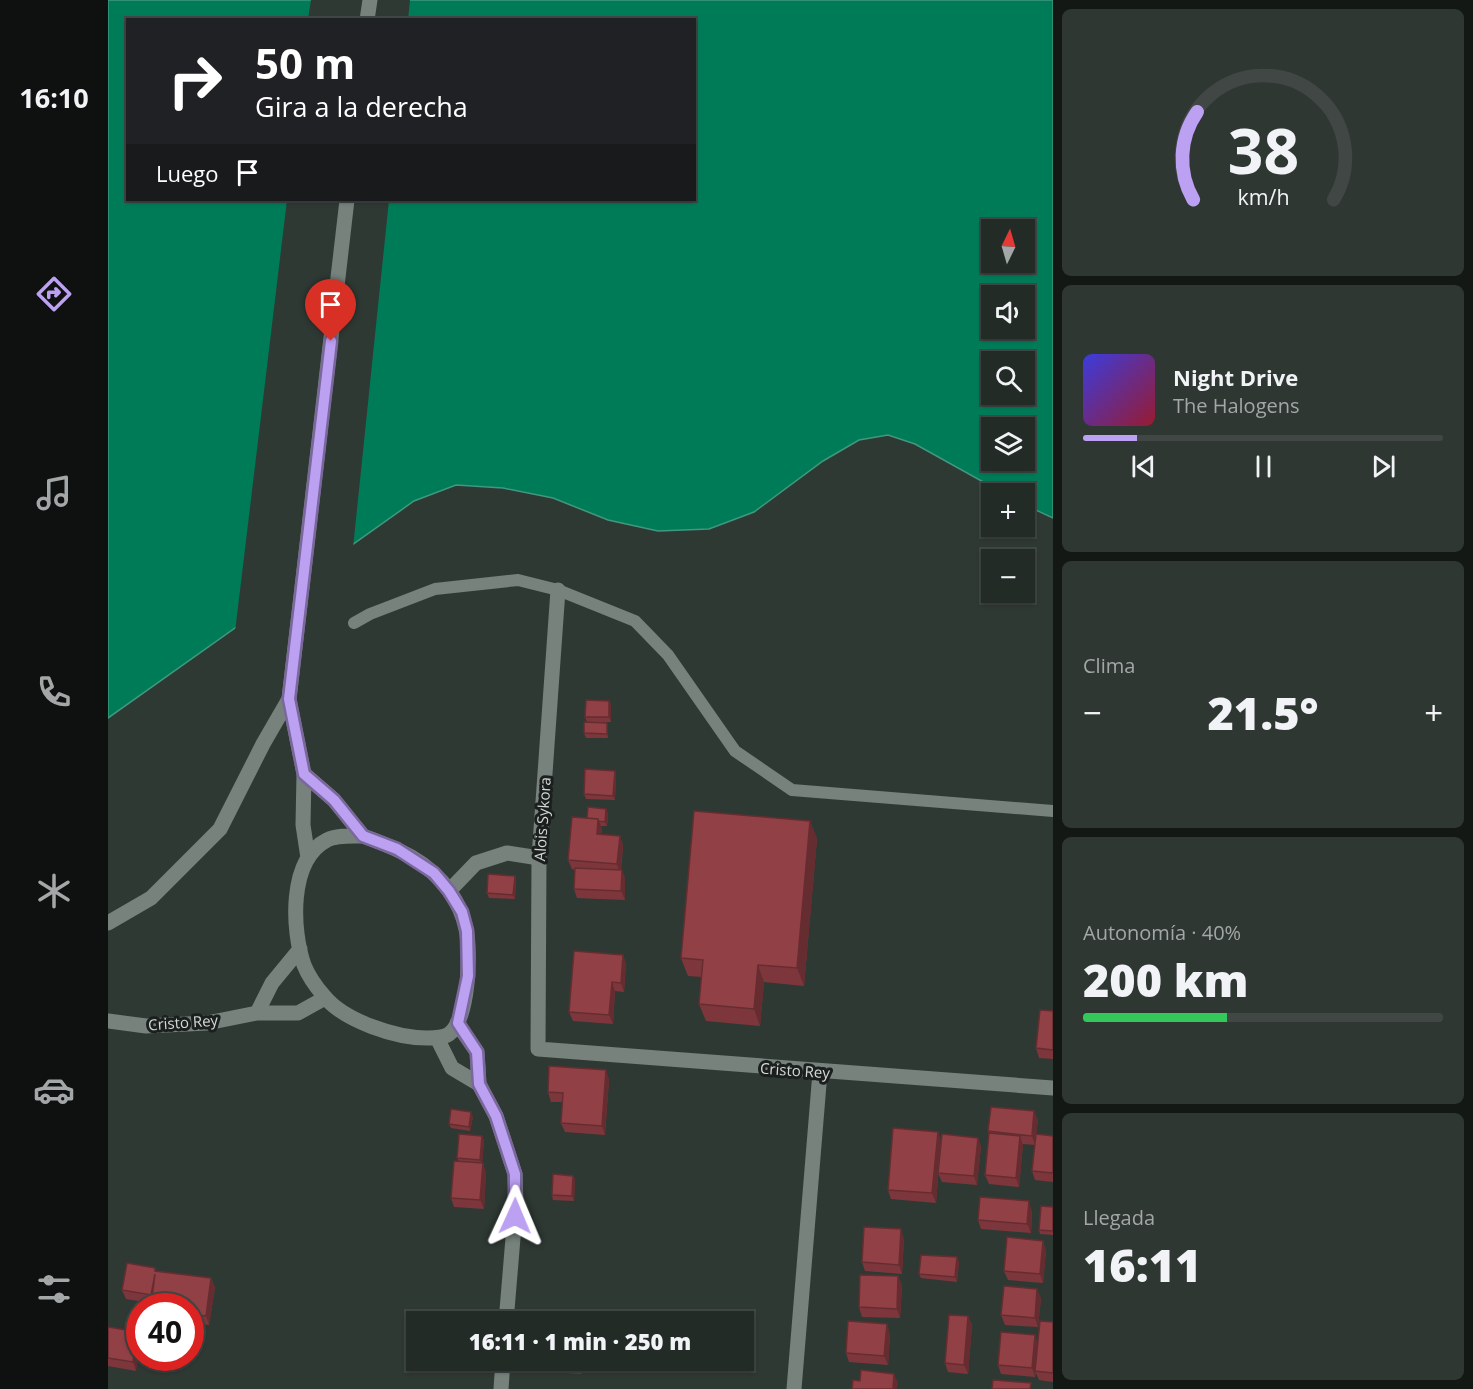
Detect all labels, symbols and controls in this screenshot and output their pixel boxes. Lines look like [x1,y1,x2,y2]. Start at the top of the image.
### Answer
text: 50 m [255,34,355,91]
icon: right [156,42,234,120]
text: 16:10 [19,79,89,116]
text: Gira a la derecha [255,88,468,125]
text: 38 [1227,107,1299,192]
icon: arrive [231,156,264,189]
text: Luego [156,158,219,188]
text: km/h [1237,182,1289,211]
north arrow [981,219,1035,273]
map controls [981,219,1035,603]
icon: directions [33,273,75,315]
pin [305,279,356,341]
button: sound [981,285,1035,339]
icon: arrive [314,288,347,321]
button: search [981,351,1035,405]
text: Night Drive [1173,362,1298,392]
text: The Halogens [1173,392,1300,419]
button: layers [981,417,1035,471]
icon: previous [1127,450,1160,483]
icon: pause [1247,450,1280,483]
icon: next [1367,450,1400,483]
icon: music [33,472,75,514]
button: + [981,483,1035,537]
button: − [981,549,1035,603]
text: Clima [1083,652,1135,679]
icon: phone [33,671,75,713]
text: 21.5° [1207,682,1319,743]
text: − [1083,690,1102,735]
text: + [1424,690,1443,735]
street label: Alois Sykora [529,776,555,862]
icon: climate [33,870,75,912]
text: Autonomía · 40% [1083,919,1241,946]
text: 200 km [1083,949,1248,1010]
street label: Cristo Rey [147,1010,219,1034]
street label: Cristo Rey [759,1058,831,1082]
icon: car [33,1069,75,1111]
position arrow [483,1184,547,1248]
text: Llegada [1083,1204,1155,1231]
text: 16:11 [1083,1234,1201,1295]
icon: filters [33,1268,75,1310]
speed limit sign: 40 [126,1293,204,1371]
text: 16:11 · 1 min · 250 m [469,1326,691,1356]

